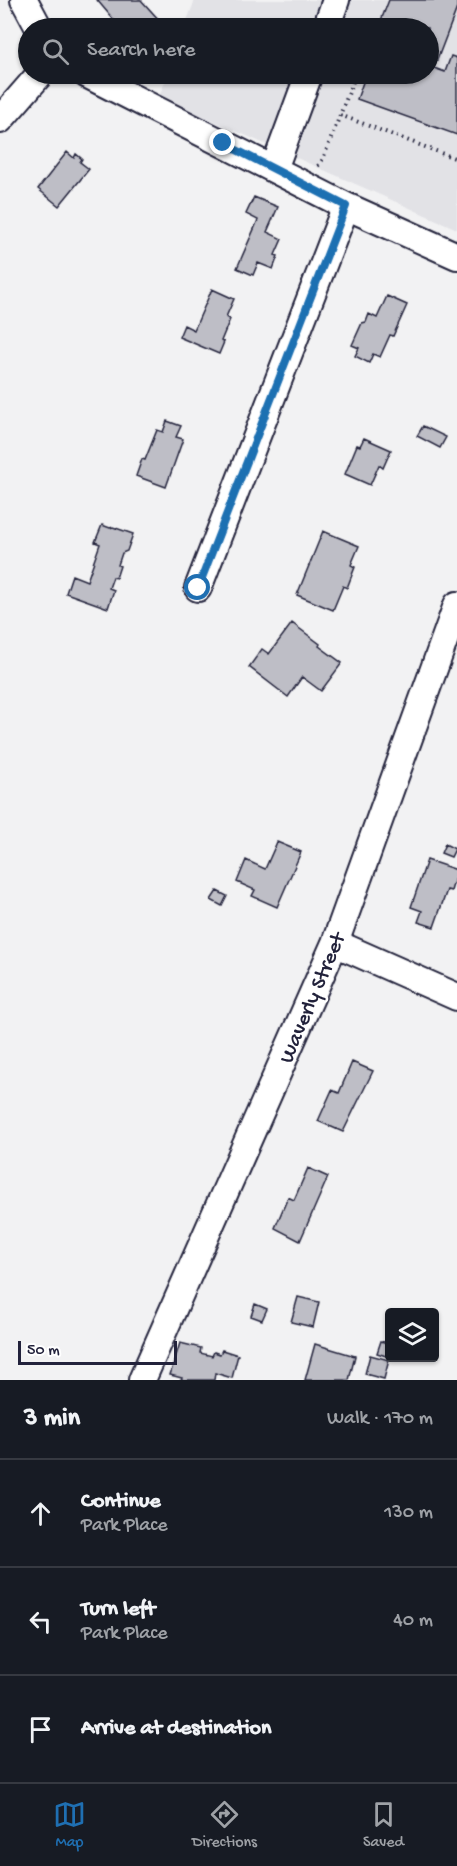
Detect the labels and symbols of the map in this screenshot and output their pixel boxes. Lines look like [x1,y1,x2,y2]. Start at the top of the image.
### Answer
route end [209,129,235,155]
route start [184,574,210,600]
street label: Waverly Street [274,928,354,1068]
scale bar [18,1338,177,1366]

